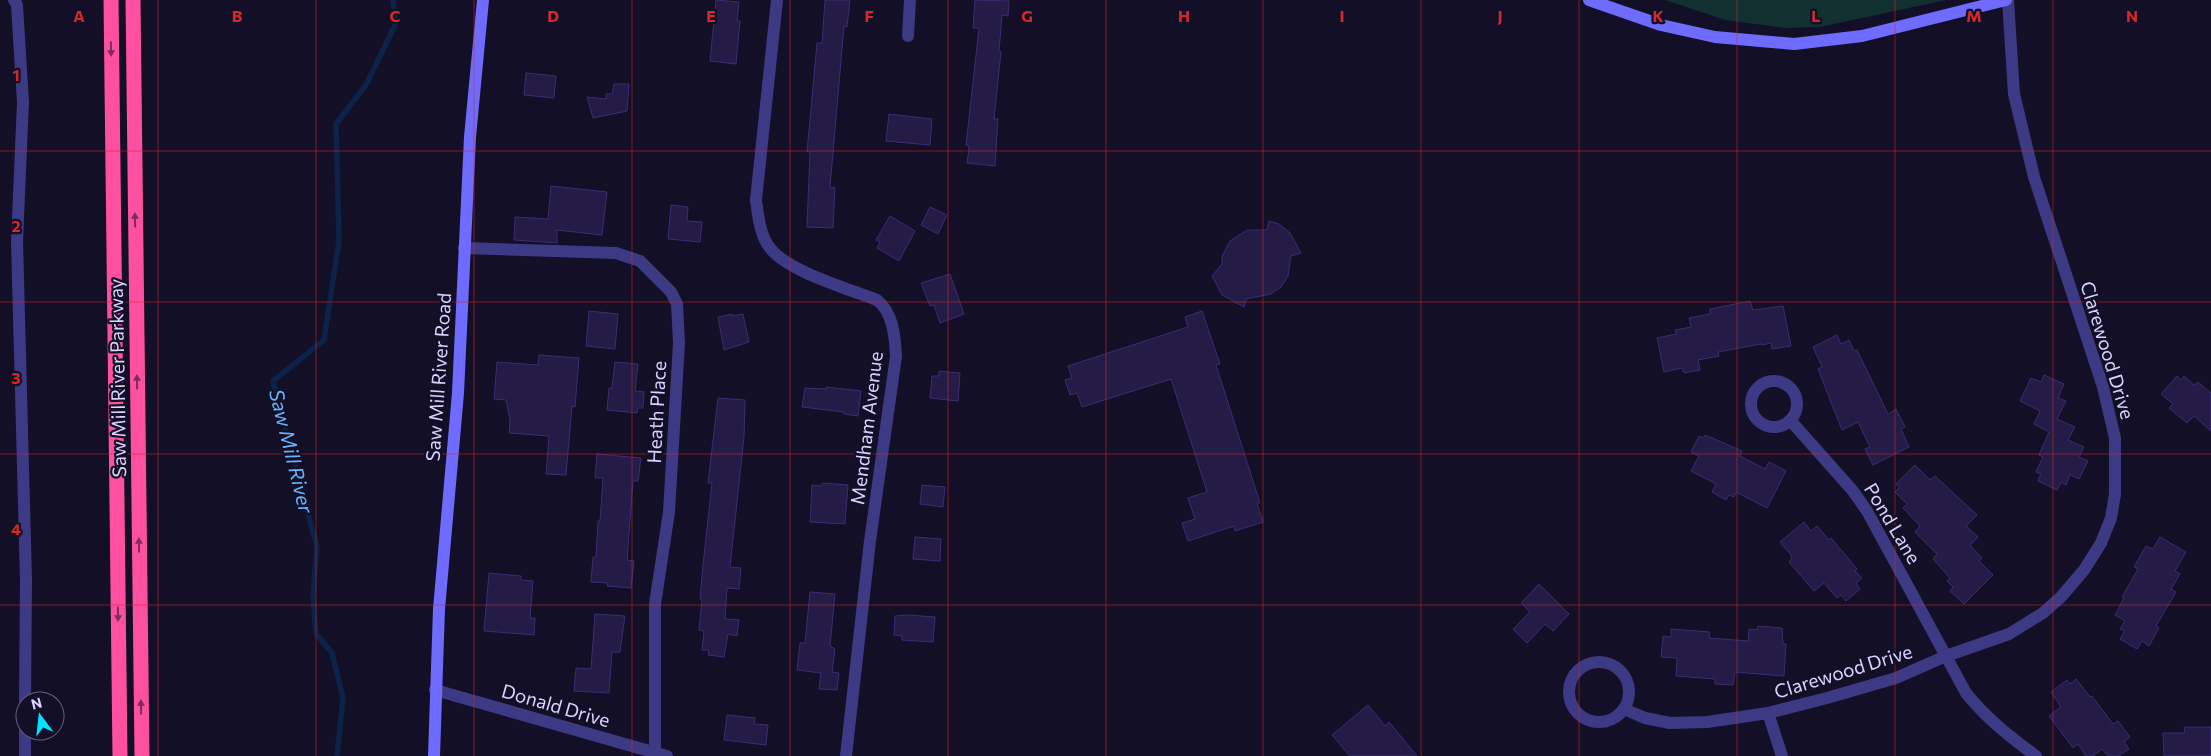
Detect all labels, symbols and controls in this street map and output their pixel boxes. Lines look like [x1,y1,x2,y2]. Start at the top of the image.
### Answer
text: A [73,6,85,25]
text: B [232,6,243,25]
text: C [390,6,401,25]
text: D [547,6,559,25]
text: E [706,6,716,25]
text: F [864,6,874,25]
text: G [1021,6,1033,25]
text: H [1178,6,1190,25]
text: I [1339,6,1345,25]
text: J [1497,6,1503,25]
text: K [1652,6,1664,25]
text: L [1811,6,1821,25]
text: M [1966,6,1982,25]
text: N [2126,6,2138,25]
one-way arrow [107,41,115,57]
text: 1 [12,65,20,84]
one-way arrow [131,212,139,228]
text: 2 [11,216,21,235]
street label: Saw Mill River Parkway [104,278,130,478]
street label: Clarewood Drive [2076,278,2140,422]
street label: Saw Mill River Road [421,292,455,462]
street label: Mendham Avenue [845,350,887,506]
street label: Heath Place [642,360,670,464]
text: 3 [11,368,21,387]
one-way arrow [133,374,141,390]
water label: Saw Mill River [265,386,319,517]
street label: Pond Lane [1860,478,1926,568]
text: 4 [11,519,21,538]
one-way arrow [135,537,143,553]
one-way arrow [114,606,122,622]
street label: Clarewood Drive [1771,639,1915,703]
street label: Donald Drive [499,679,613,731]
north arrow [15,691,65,741]
text: N [29,693,44,713]
one-way arrow [137,699,145,715]

